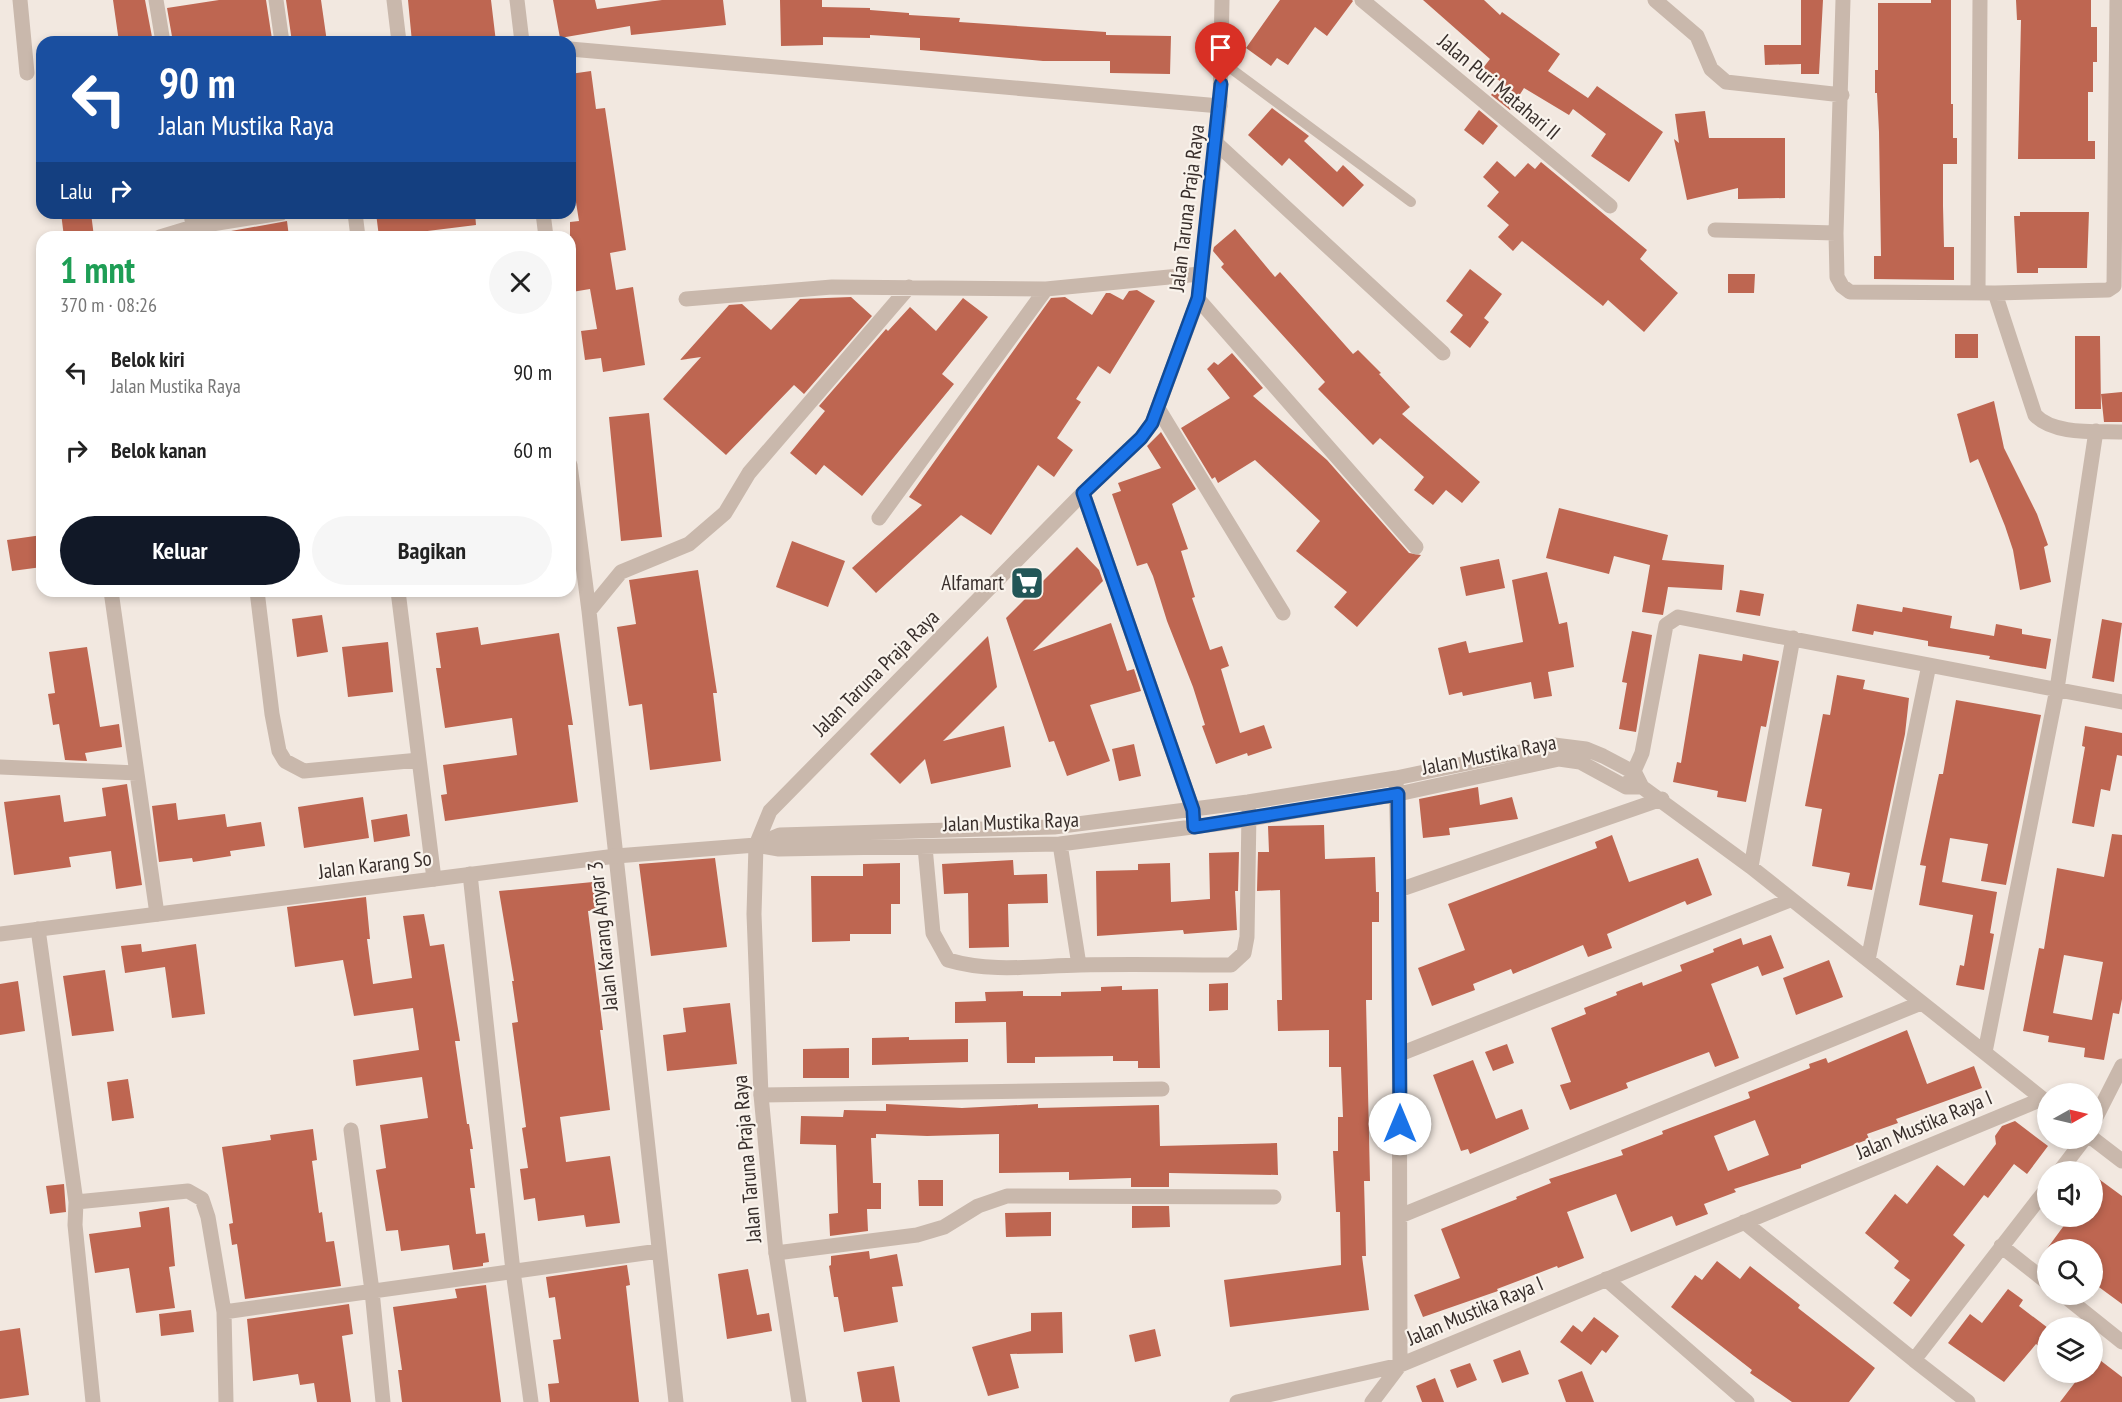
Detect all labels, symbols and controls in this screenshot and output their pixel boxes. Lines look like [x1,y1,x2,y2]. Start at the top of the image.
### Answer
pin [1195,22,1246,84]
street label: Jalan Puri Matahari II [1432,27,1566,146]
icon: arrive [1204,31,1237,64]
text: 90 m [159,55,236,110]
icon: left [60,60,138,138]
text: Jalan Mustika Raya [159,108,334,142]
street label: Jalan Taruna Praja Raya [1163,123,1210,294]
icon: right [104,174,137,207]
text: Lalu [60,177,92,205]
text: 1 mnt [60,246,135,293]
button: close [489,251,552,314]
text: 370 m · 08:26 [60,292,157,318]
text: Belok kiri [111,345,185,373]
icon: left [60,356,93,389]
text: 90 m [513,358,552,386]
text: Jalan Mustika Raya [111,373,241,399]
icon: right [60,434,93,467]
text: Belok kanan [111,436,206,464]
text: 60 m [513,436,552,464]
button: Keluar [60,516,300,585]
button: Bagikan [312,516,552,585]
supermarket icon: Alfamart [1009,565,1045,601]
place label: Alfamart [941,569,1004,596]
street label: Jalan Taruna Praja Raya [806,604,945,742]
street label: Jalan Mustika Raya [1419,728,1558,781]
street label: Jalan Mustika Raya [941,806,1079,837]
street label: Jalan Karang So [316,844,433,885]
street label: Jalan Karang Anyar 3 [581,860,624,1013]
street label: Jalan Taruna Praja Raya [726,1074,767,1245]
north arrow [2037,1083,2103,1149]
map controls [2037,1083,2103,1383]
street label: Jalan Mustika Raya I [1851,1084,1996,1166]
position arrow [1368,1092,1432,1156]
button: sound [2037,1161,2103,1227]
button: search [2037,1239,2103,1305]
street label: Jalan Mustika Raya I [1402,1270,1547,1352]
button: layers [2037,1317,2103,1383]

